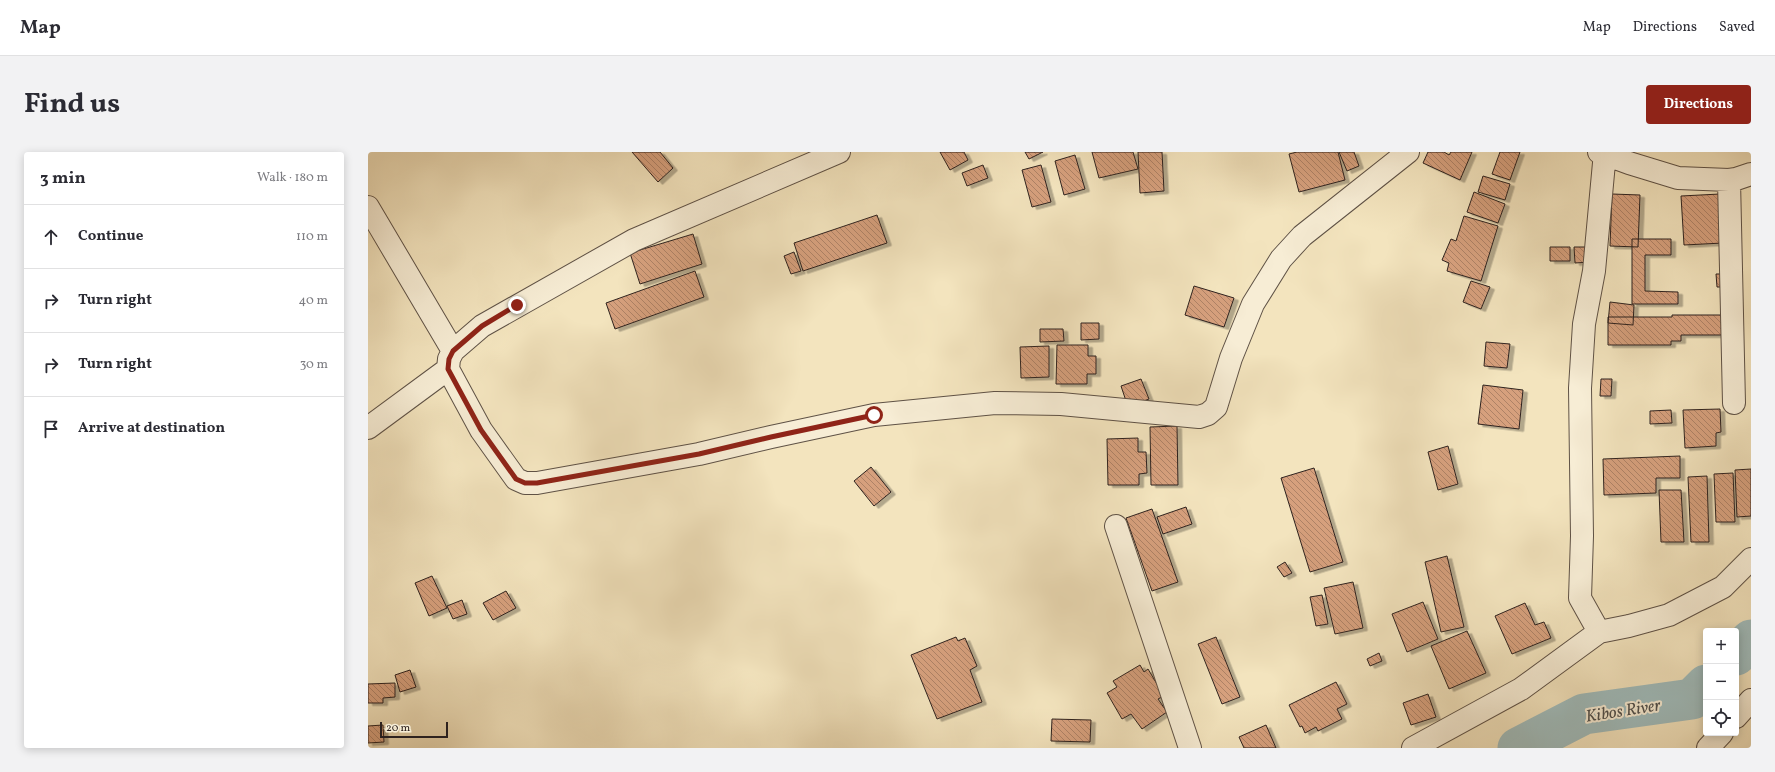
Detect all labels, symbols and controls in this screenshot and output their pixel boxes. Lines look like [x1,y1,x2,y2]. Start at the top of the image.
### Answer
text: Map [20,15,61,41]
text: Map [1583,18,1611,37]
text: Directions [1633,18,1697,37]
text: Saved [1719,18,1755,37]
text: Find us [24,85,120,124]
button: Directions [1646,85,1751,124]
text: 3 min [40,167,86,190]
text: Walk · 180 m [257,169,328,187]
icon: ahead [40,226,62,248]
text: Continue [78,226,143,247]
text: 110 m [296,228,328,246]
icon: right [40,290,62,312]
text: Turn right [78,290,152,311]
text: 40 m [299,292,328,310]
route end [508,296,526,314]
icon: right [40,354,62,376]
text: Turn right [78,354,152,375]
text: 30 m [300,356,328,374]
route start [865,406,883,424]
icon: arrive [40,418,62,440]
text: Arrive at destination [78,418,225,439]
map controls [1703,628,1739,736]
button: + [1703,628,1739,664]
button: − [1703,664,1739,700]
water label: Kibos River [1584,694,1663,729]
button: locate [1703,700,1739,736]
scale bar [380,720,448,739]
text: 20 m [386,721,410,736]

